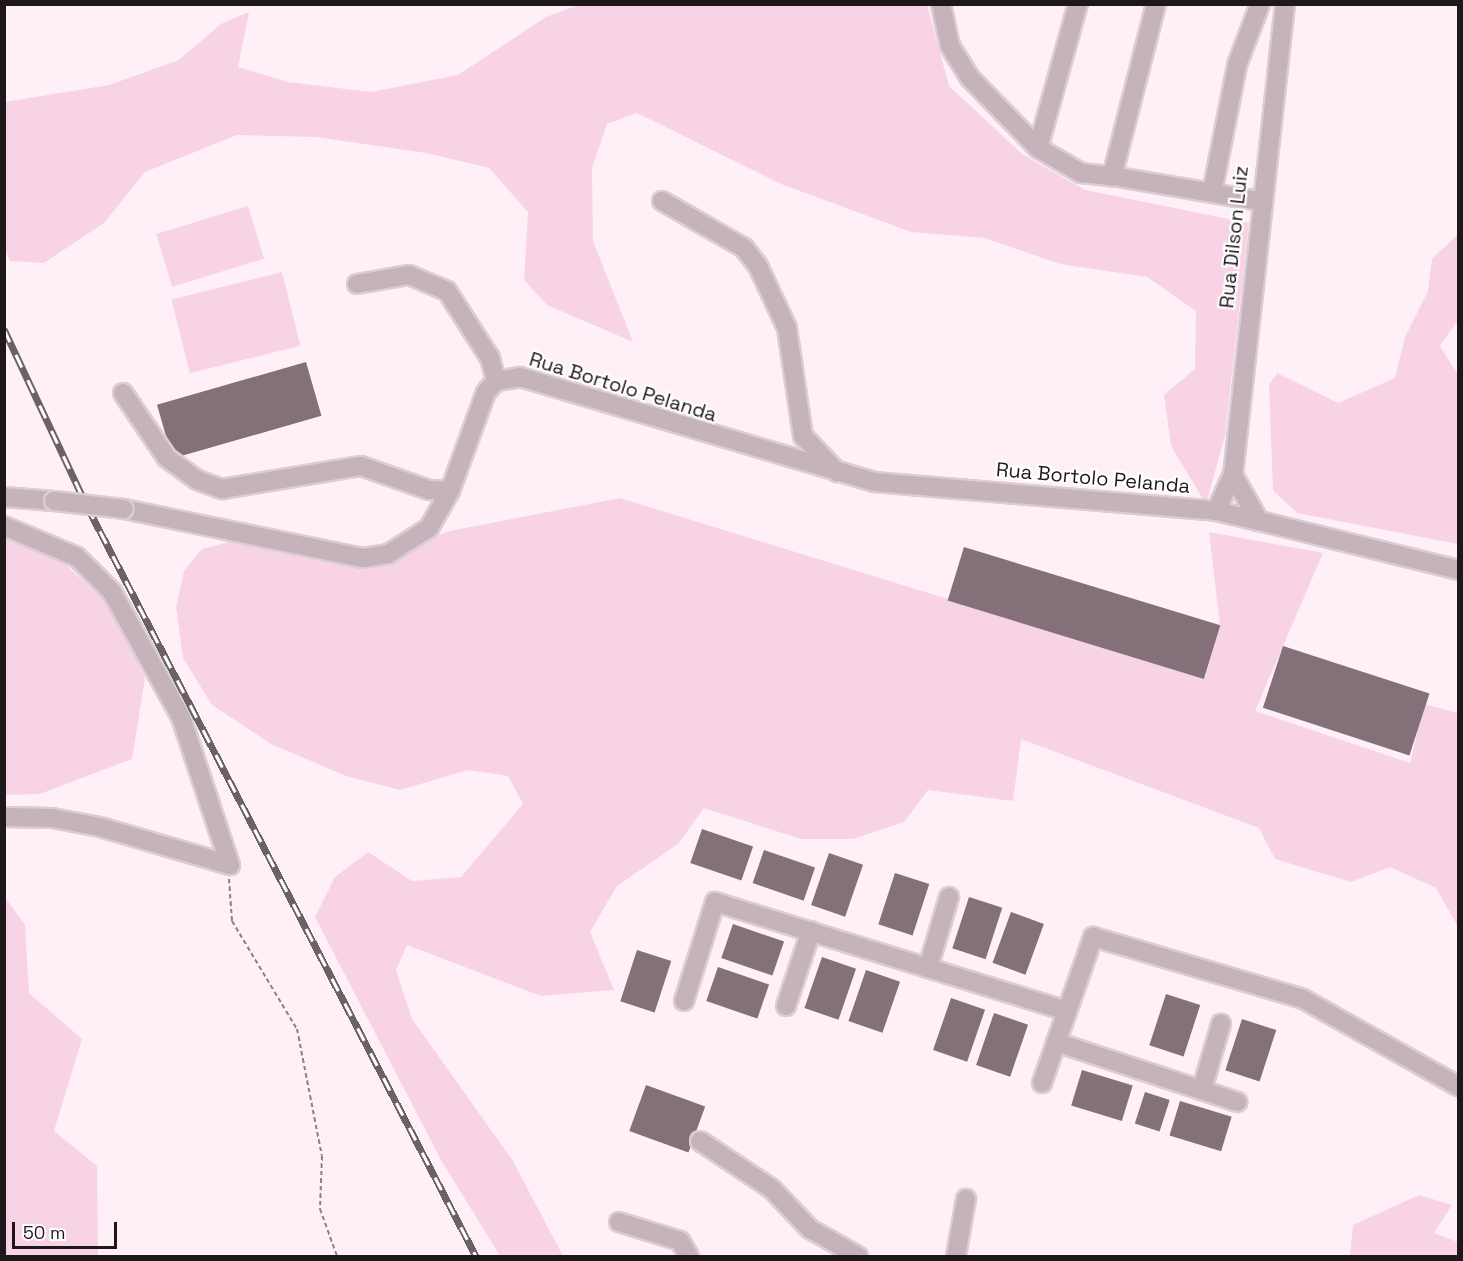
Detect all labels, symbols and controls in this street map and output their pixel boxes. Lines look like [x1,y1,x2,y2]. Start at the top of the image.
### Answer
street label: Rua Dilson Luiz [1215,165,1253,309]
street label: Rua Bortolo Pelanda [526,347,720,427]
street label: Rua Bortolo Pelanda [995,458,1191,498]
scale bar [15,1210,120,1248]
text: 50 m [23,1221,65,1244]

